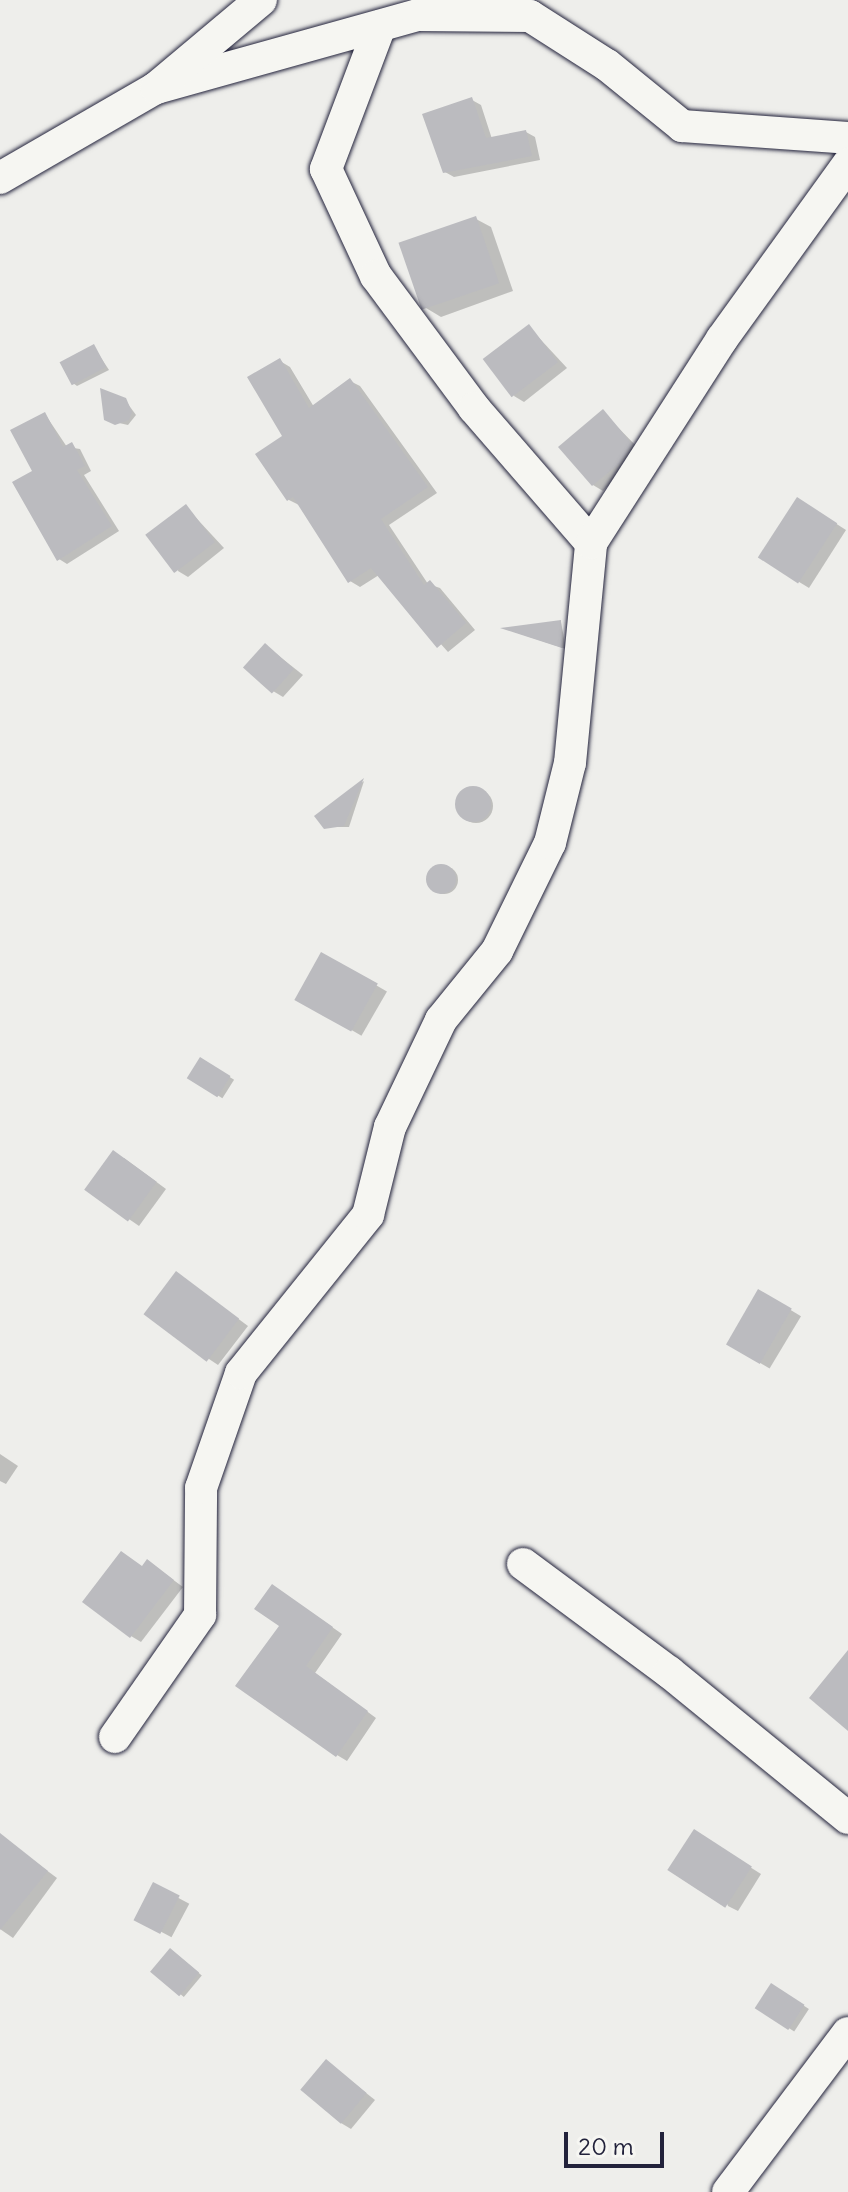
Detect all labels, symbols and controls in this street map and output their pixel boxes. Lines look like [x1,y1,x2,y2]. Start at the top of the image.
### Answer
scale bar [568,2116,668,2166]
text: 20 m [578,2131,634,2161]

